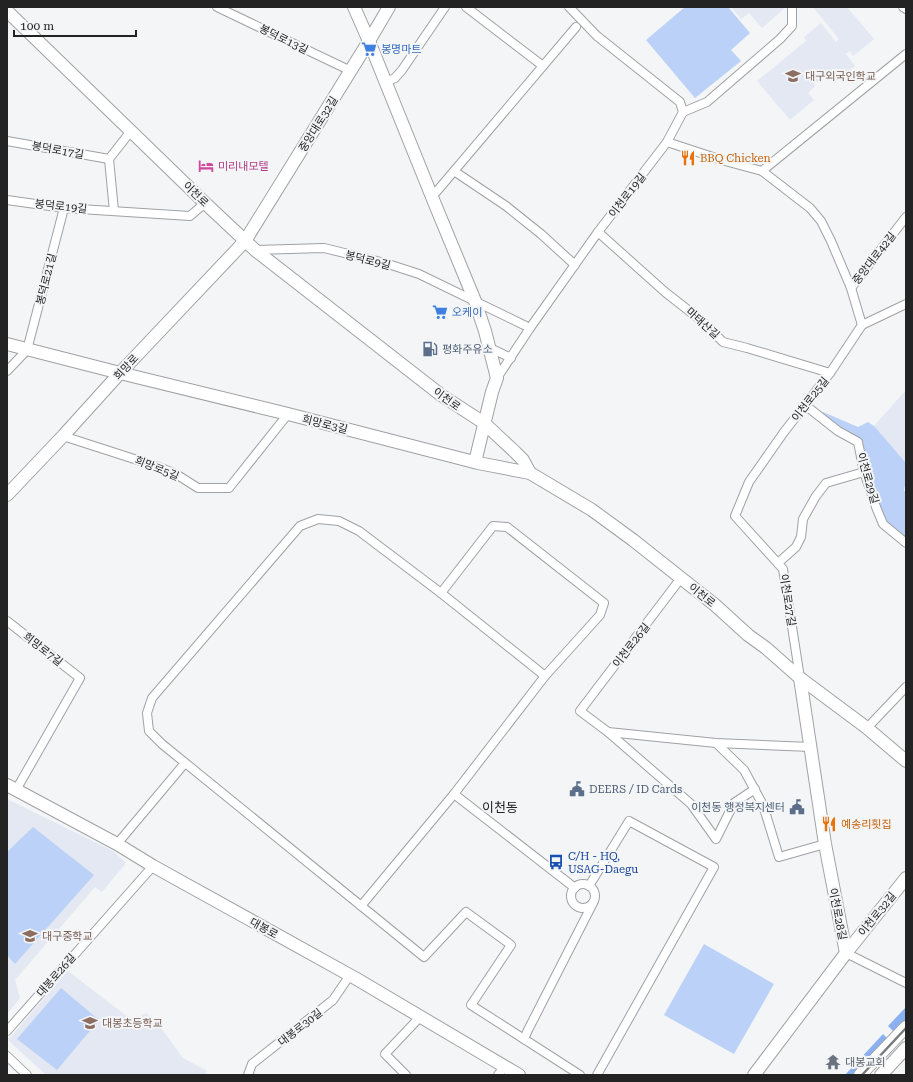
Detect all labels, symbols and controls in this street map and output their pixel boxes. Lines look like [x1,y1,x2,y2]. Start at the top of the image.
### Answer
scale bar [14,12,136,38]
text: 100 m [20,19,54,33]
street label: 봉덕로13길 [257,22,310,57]
supermarket icon: 봉명마트 [360,40,378,58]
place label: 봉명마트 [381,43,421,56]
school or university icon: 대구외국인학교 [784,67,802,85]
place label: 대구외국인학교 [805,70,876,83]
street label: 중앙대로32길 [296,94,341,154]
street label: 봉덕로17길 [31,140,85,161]
restaurant icon: BBQ Chicken [679,149,697,167]
place label: BBQ Chicken [700,152,771,165]
hotel icon: 미리내모텔 [197,157,215,175]
place label: 미리내모텔 [218,160,269,173]
street label: 이천로19길 [606,170,649,220]
street label: 이천로 [180,179,211,210]
street label: 봉덕로19길 [34,197,88,216]
street label: 중앙대로42길 [850,230,899,287]
street label: 봉덕로9길 [344,249,392,272]
street label: 봉덕로21길 [34,252,59,306]
supermarket icon: 오케이 [431,303,449,321]
street label: 마태산길 [683,305,722,342]
place label: 오케이 [452,306,482,319]
fuel station icon: 평화주유소 [421,340,439,358]
place label: 평화주유소 [442,343,493,356]
street label: 희망로 [111,352,141,383]
street label: 이천로25길 [789,374,832,424]
street label: 이천로 [431,385,463,414]
street label: 희망로3길 [301,413,349,436]
street label: 이천로29길 [854,451,881,505]
street label: 희망로5길 [133,454,181,483]
street label: 이천로27길 [777,573,798,627]
street label: 이천로 [686,581,718,610]
street label: 이천로26길 [610,620,653,670]
street label: 희망로7길 [20,630,65,669]
public building icon: DEERS / ID Cards [568,780,586,798]
place label: DEERS / ID Cards [589,783,682,796]
public building icon: 이천동 행정복지센터 [788,798,806,816]
district label: 이천동 [482,800,518,815]
place label: 이천동 행정복지센터 [691,801,785,814]
restaurant icon: 예송리횟집 [820,815,838,833]
place label: 예송리횟집 [841,818,892,831]
place label: C/H - HQ, USAG-Daegu [568,850,638,876]
bus stop icon: C/H - HQ, USAG-Daegu [547,853,565,871]
street label: 이천로28길 [826,887,849,941]
street label: 이천로32길 [856,890,899,939]
street label: 대봉로 [247,915,280,941]
school or university icon: 대구중학교 [21,927,39,945]
place label: 대구중학교 [42,930,93,943]
street label: 대봉로26길 [34,951,79,1000]
street label: 대봉로30길 [275,1006,325,1049]
school or university icon: 대봉초등학교 [81,1014,99,1032]
place label: 대봉초등학교 [102,1017,163,1030]
temple icon: 대봉교회 [824,1053,842,1071]
place label: 대봉교회 [845,1056,885,1069]

